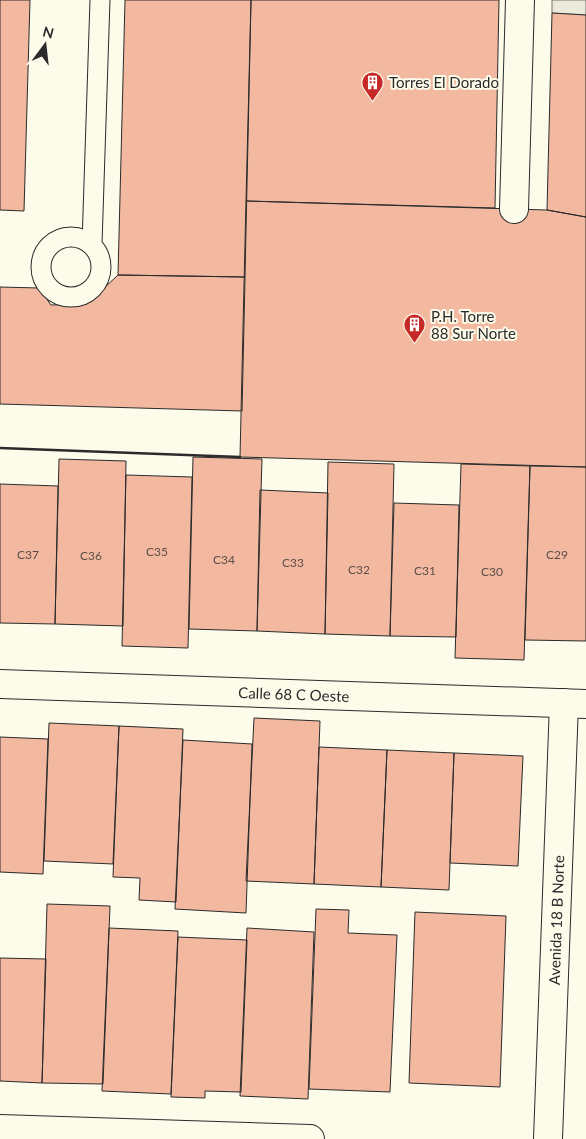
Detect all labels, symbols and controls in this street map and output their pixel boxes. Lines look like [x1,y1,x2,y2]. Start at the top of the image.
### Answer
north arrow [20,20,70,70]
text: N [41,22,56,42]
building icon: Torres El Dorado [361,70,385,101]
place label: Torres El Dorado [389,73,499,91]
place label: P.H. Torre 88 Sur Norte [431,307,516,342]
building icon: P.H. Torre 88 Sur Norte [403,313,427,344]
house number: C35 [146,544,168,559]
house number: C37 [17,547,39,562]
house number: C29 [546,547,568,562]
house number: C36 [80,548,102,563]
house number: C34 [213,552,235,567]
house number: C33 [282,555,304,570]
house number: C32 [348,562,370,577]
house number: C31 [414,563,436,578]
house number: C30 [481,564,503,579]
street label: Calle 68 C Oeste [238,683,350,705]
street label: Avenida 18 B Norte [545,855,567,985]

